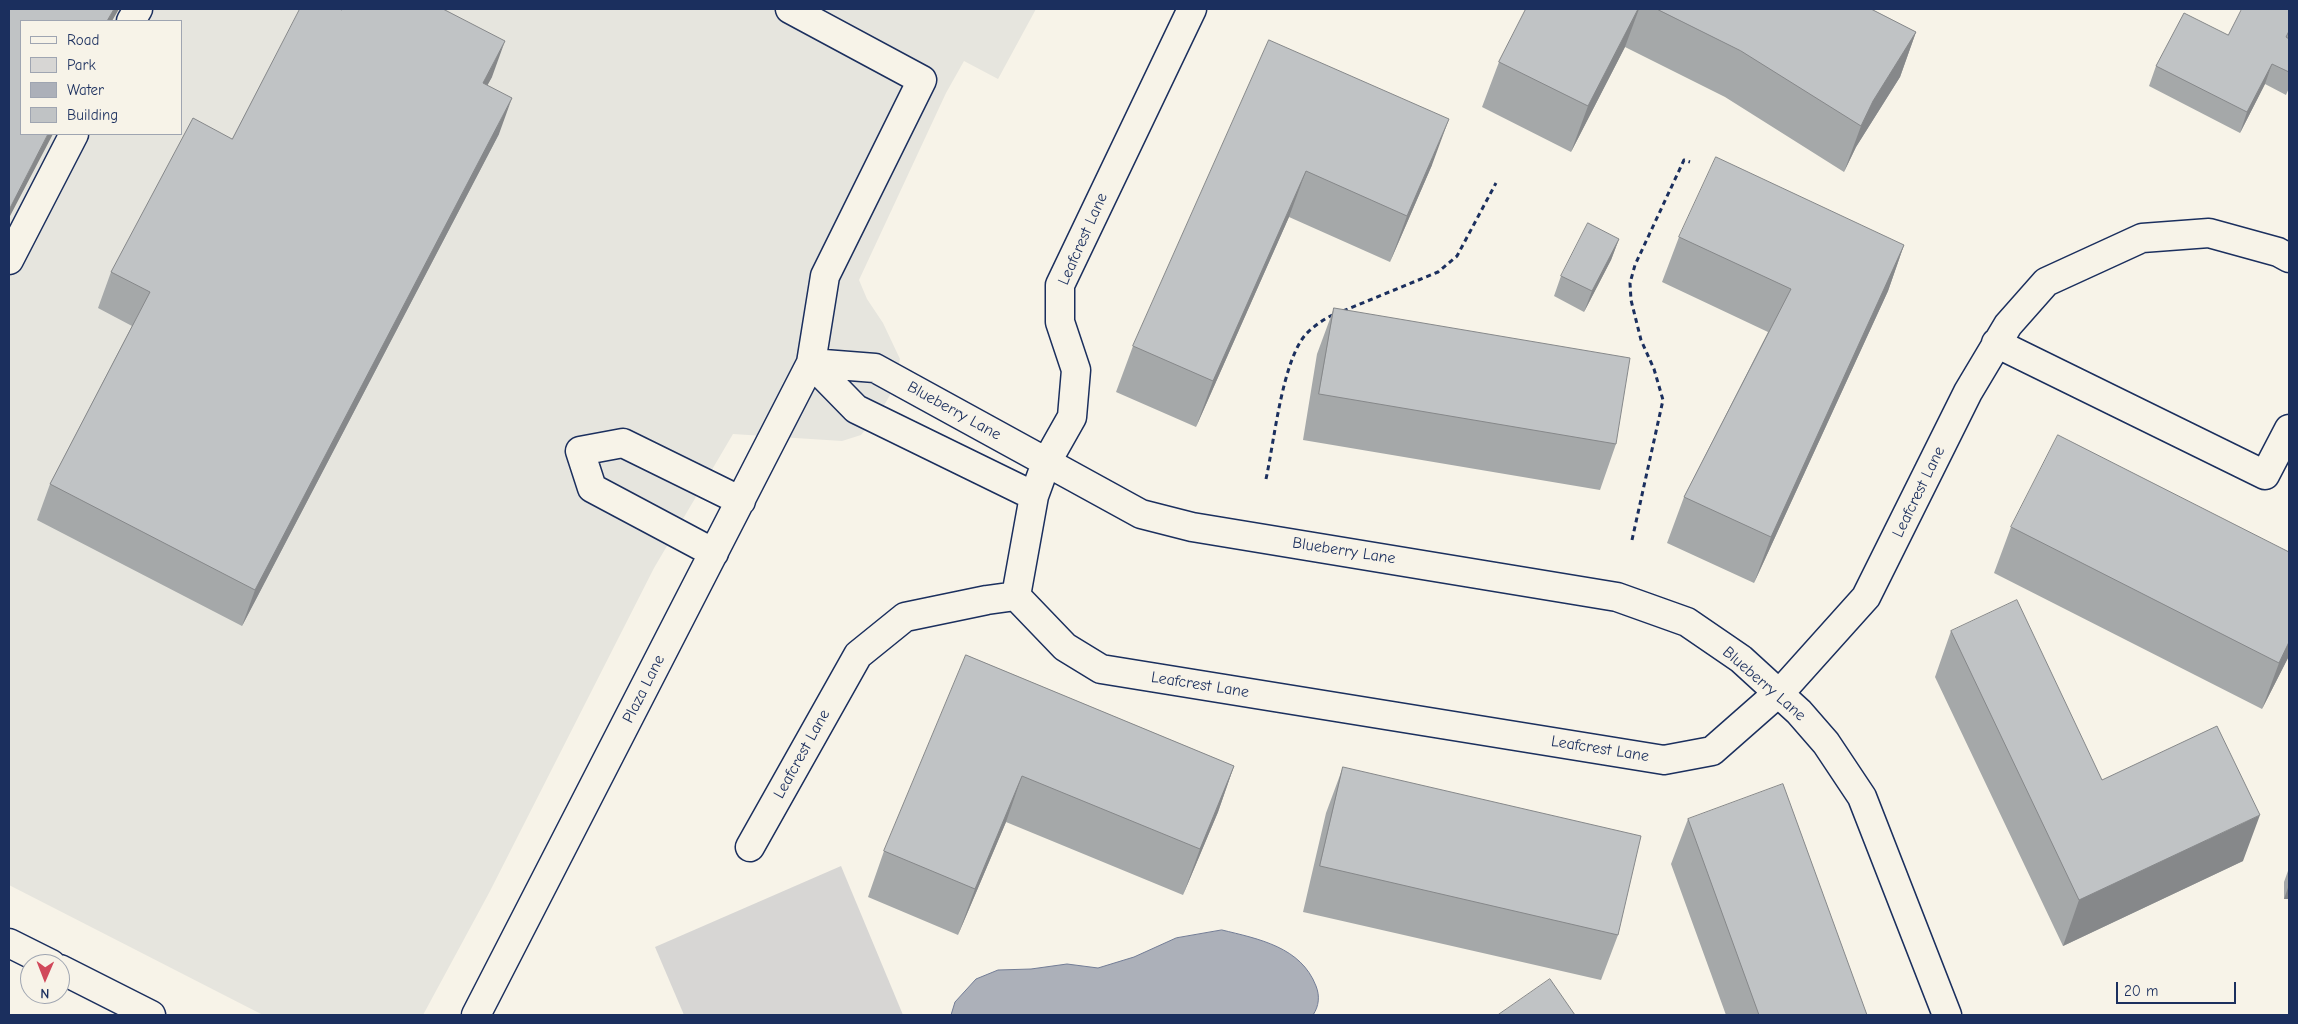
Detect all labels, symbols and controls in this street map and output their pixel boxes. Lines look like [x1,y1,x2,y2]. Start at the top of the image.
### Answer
legend [20,20,182,135]
text: Road [67,31,99,49]
text: Park [67,56,96,74]
text: Water [67,81,104,99]
text: Building [67,106,118,124]
street label: Leafcrest Lane [1054,190,1112,288]
street label: Blueberry Lane [904,377,1004,445]
street label: Leafcrest Lane [1889,443,1949,541]
street label: Blueberry Lane [1291,533,1397,569]
street label: Blueberry Lane [1718,643,1810,725]
street label: Plaza Lane [619,652,669,726]
street label: Leafcrest Lane [1150,668,1250,702]
street label: Leafcrest Lane [770,706,834,802]
street label: Leafcrest Lane [1550,732,1650,766]
north arrow [20,954,70,1004]
scale bar [2118,972,2238,1004]
text: 20 m [2124,982,2158,1000]
text: N [40,985,49,1002]

